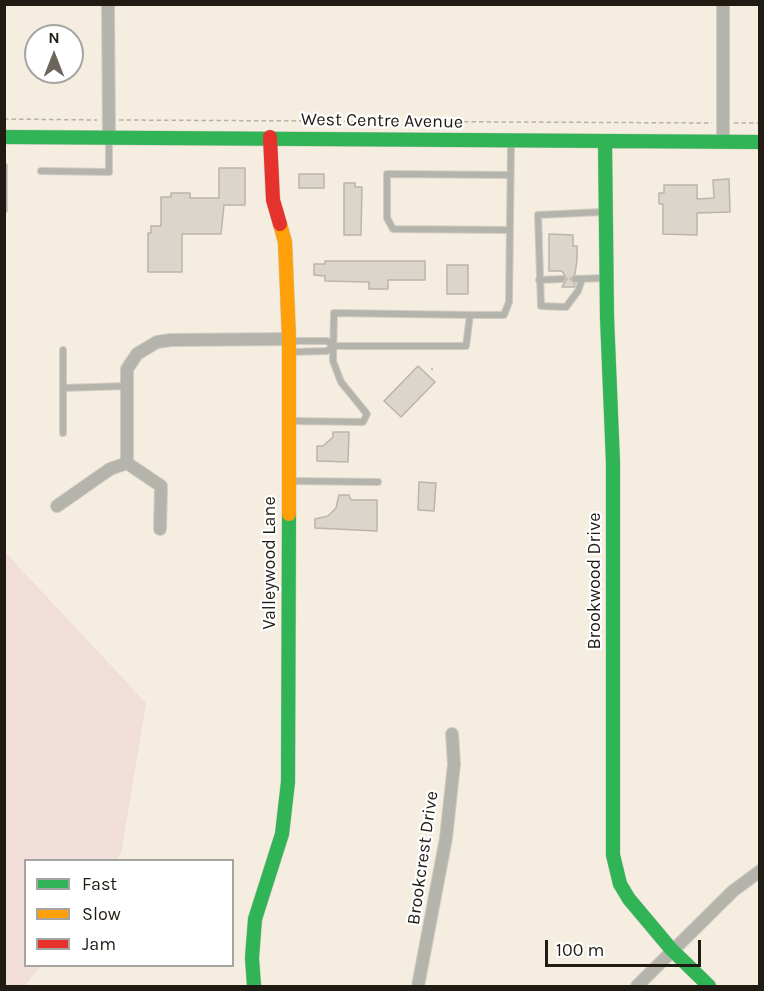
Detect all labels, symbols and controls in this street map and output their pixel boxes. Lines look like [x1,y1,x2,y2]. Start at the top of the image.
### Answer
north arrow [24,24,84,84]
text: N [48,28,60,47]
street label: West Centre Avenue [301,109,463,133]
street label: Valleywood Lane [259,496,281,630]
street label: Brookwood Drive [584,512,606,650]
street label: Brookcrest Drive [403,790,443,926]
legend [24,859,234,967]
text: Fast [82,873,117,895]
text: Slow [82,903,121,925]
scale bar [548,928,704,966]
text: Jam [82,933,116,955]
text: 100 m [556,939,604,961]

